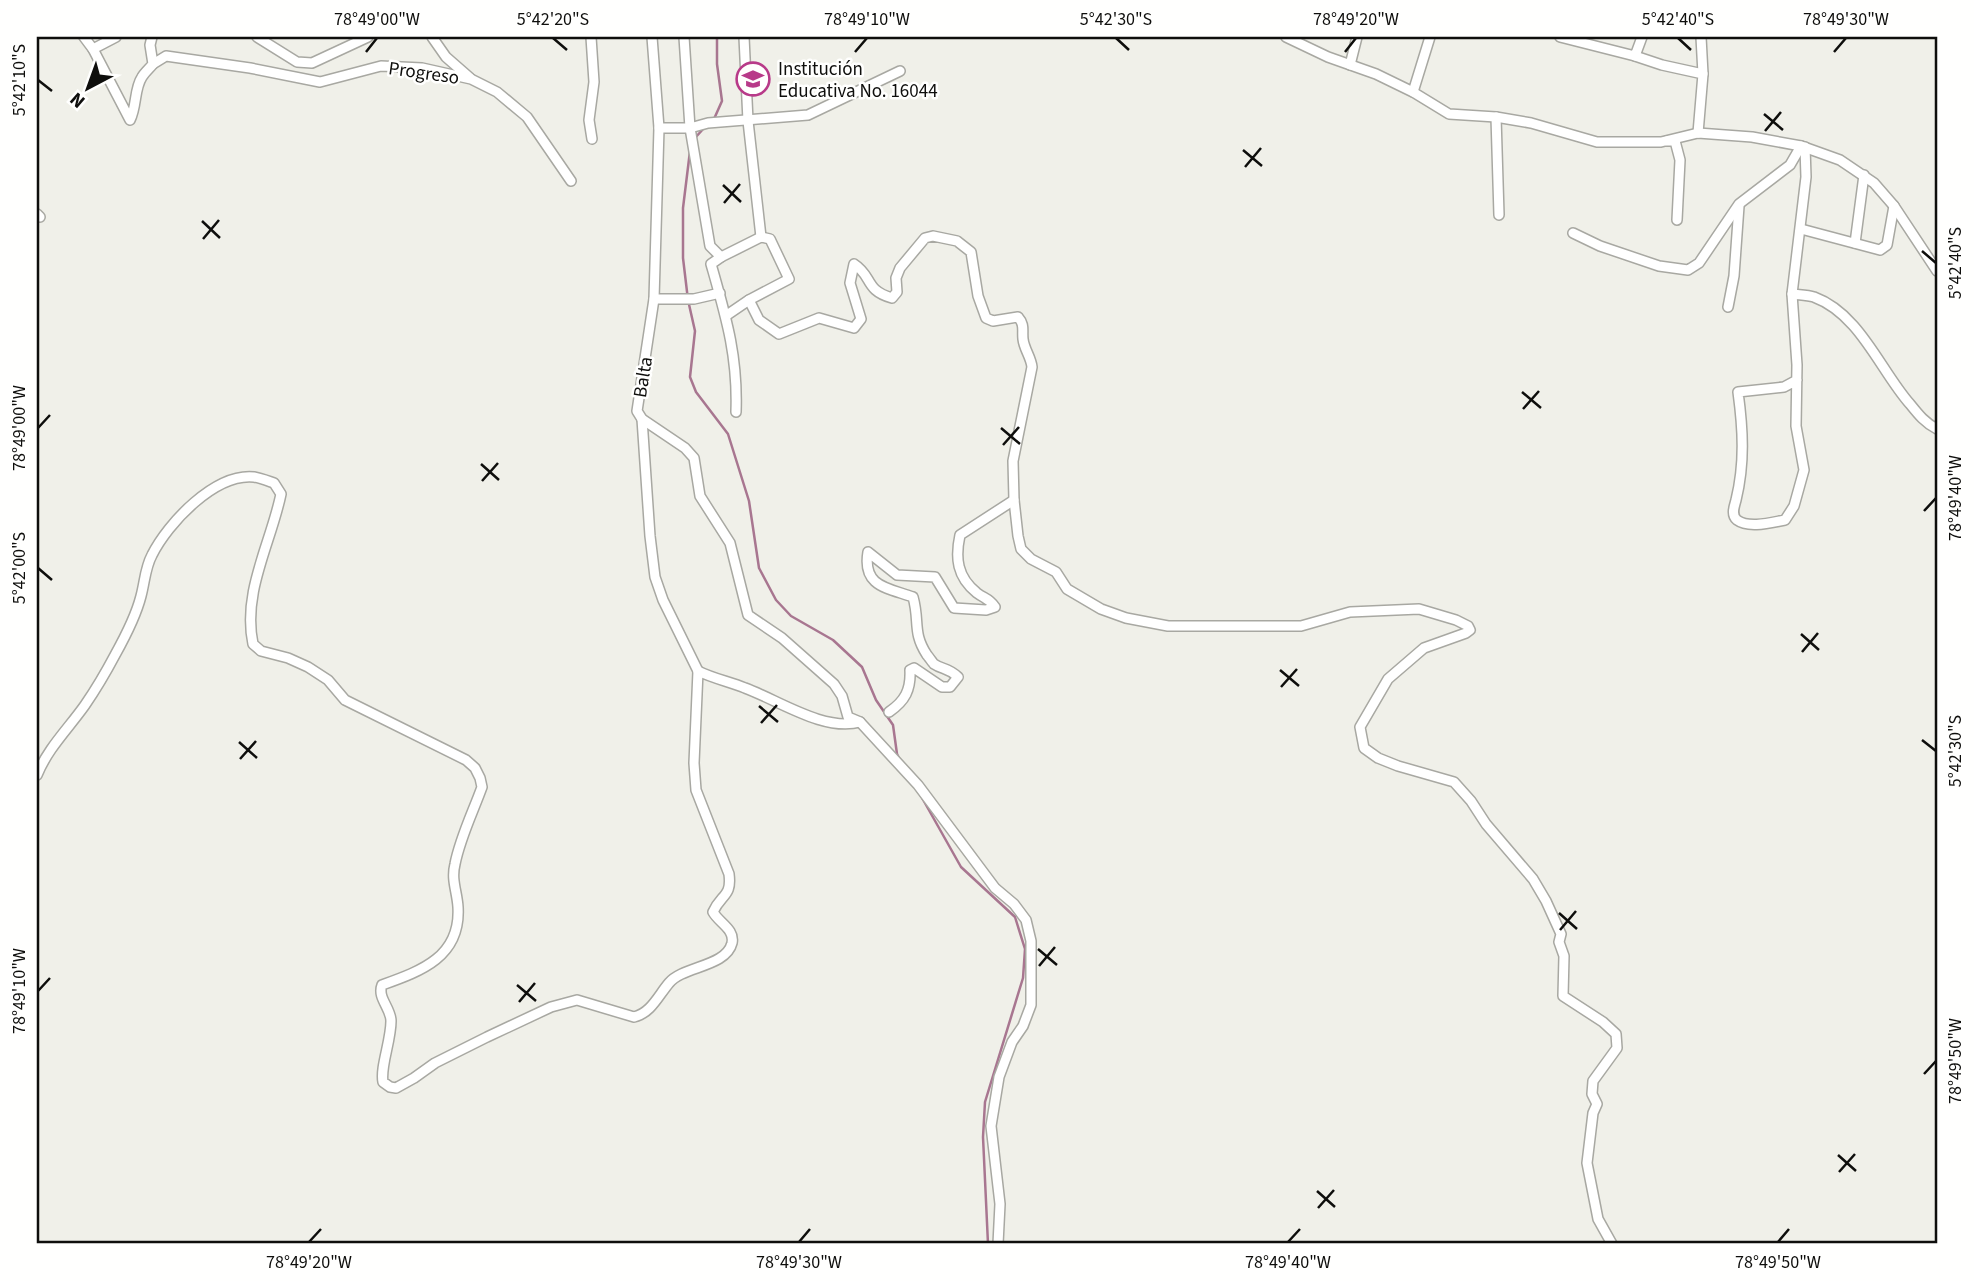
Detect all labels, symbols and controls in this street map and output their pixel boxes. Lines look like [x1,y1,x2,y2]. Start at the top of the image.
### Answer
text: 78°49'00"W [334,7,420,32]
text: 5°42'20"S [517,7,589,32]
text: 78°49'10"W [824,7,910,32]
text: 5°42'30"S [1080,7,1152,32]
text: 78°49'20"W [1313,7,1399,32]
text: 5°42'40"S [1642,7,1714,32]
text: 78°49'30"W [1803,7,1889,32]
text: 5°42'10"S [7,44,32,116]
north arrow [52,52,122,122]
street label: Progreso [387,55,461,92]
place label: Institución Educativa No. 16044 [778,56,938,105]
school or university icon: Institución Educativa No. 16044 [734,60,772,98]
text: N [64,85,91,114]
text: 5°42'40"S [1943,227,1968,299]
street label: Balta [627,355,660,400]
text: 78°49'00"W [7,385,32,471]
text: 78°49'40"W [1943,455,1968,541]
text: 5°42'00"S [7,532,32,604]
text: 5°42'30"S [1943,715,1968,787]
text: 78°49'10"W [7,948,32,1034]
text: 78°49'50"W [1943,1018,1968,1104]
text: 78°49'20"W [266,1250,352,1275]
text: 78°49'30"W [756,1250,842,1275]
text: 78°49'40"W [1245,1250,1331,1275]
text: 78°49'50"W [1735,1250,1821,1275]

